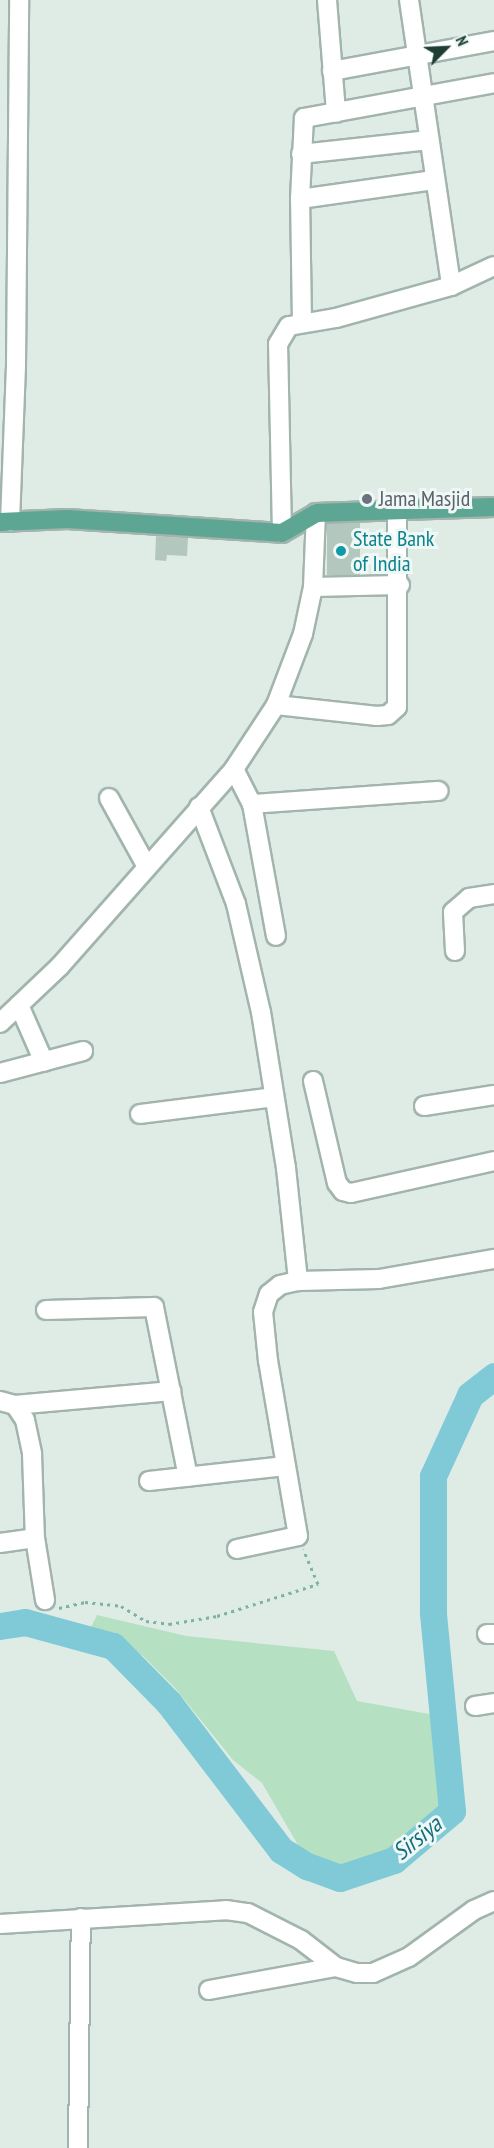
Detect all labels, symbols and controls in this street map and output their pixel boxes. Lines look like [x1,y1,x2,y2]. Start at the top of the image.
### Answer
north arrow [416,18,476,78]
text: N [452,33,473,49]
place label: Jama Masjid [379,486,470,512]
marker: Jama Masjid [360,492,374,506]
place label: State Bank of India [353,525,434,576]
marker: State Bank of India [334,544,348,558]
water label: Sirsiya [387,1810,447,1866]

